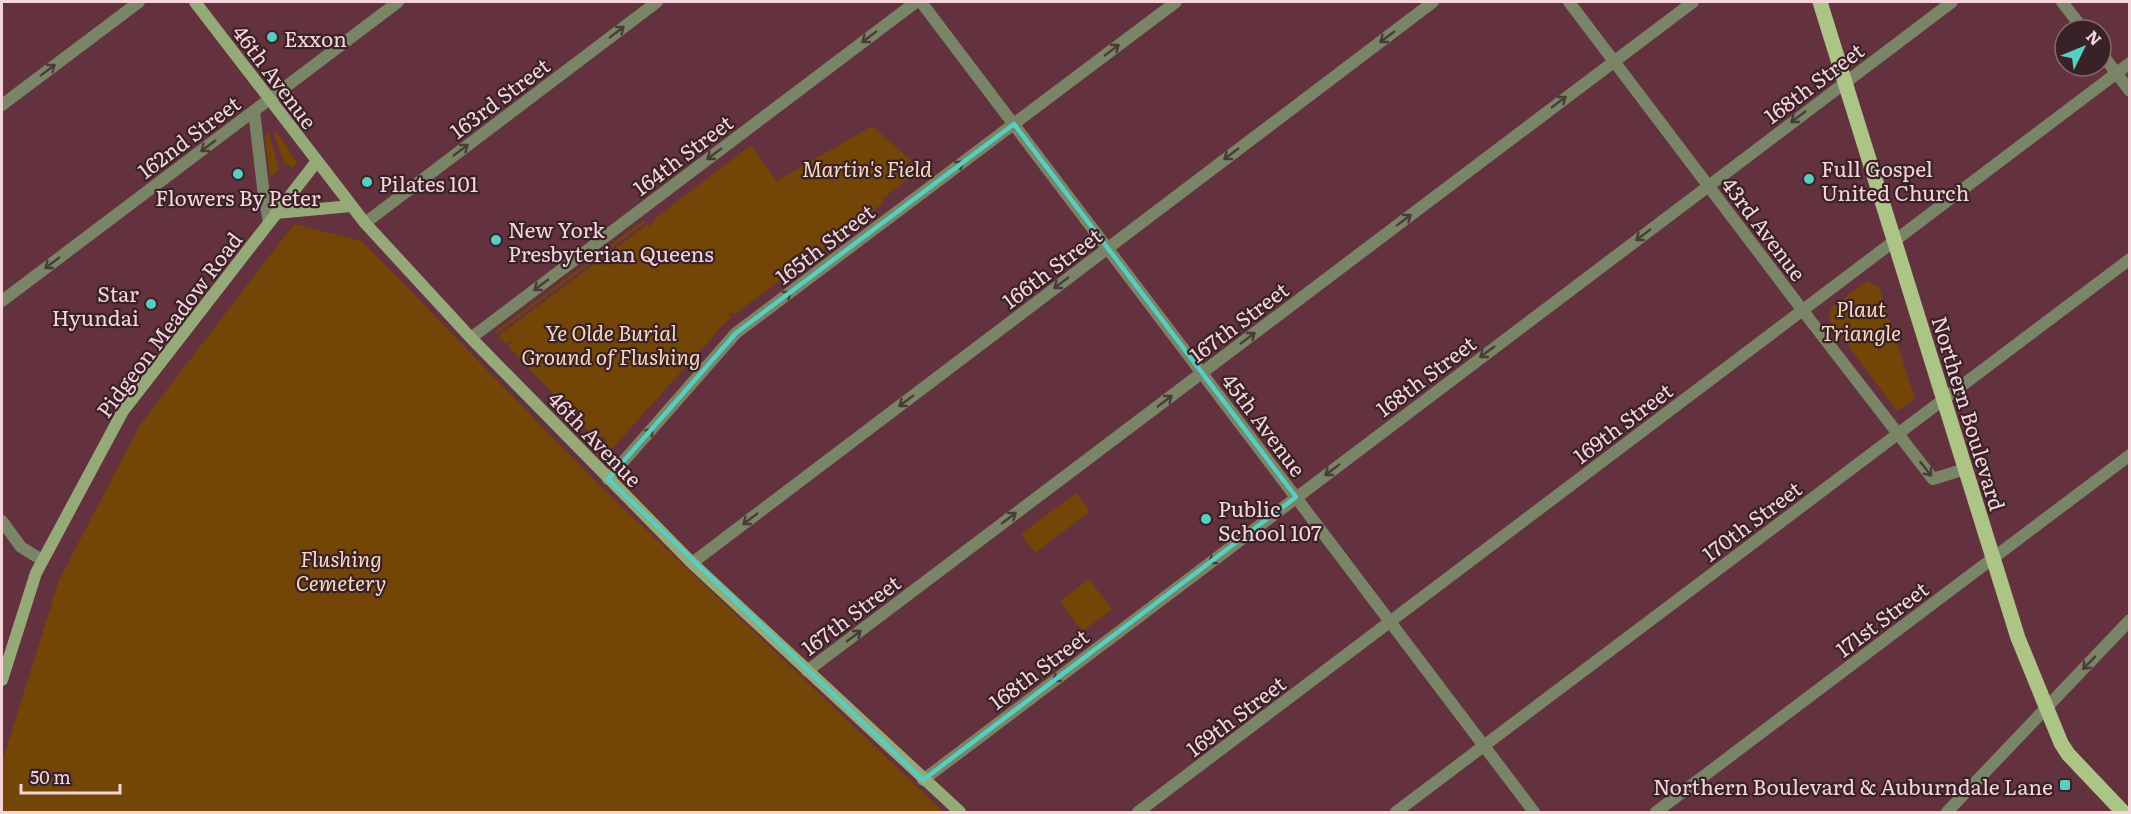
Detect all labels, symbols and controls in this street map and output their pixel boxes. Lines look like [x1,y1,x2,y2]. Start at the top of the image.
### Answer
street label: 46th Avenue [227,17,325,135]
north arrow [2053,18,2113,78]
place label: Exxon [284,22,347,53]
text: N [2081,24,2108,50]
one-way arrow [608,26,624,38]
marker: Exxon [265,30,279,44]
one-way arrow [861,30,877,43]
one-way arrow [1379,30,1395,43]
street label: 168th Street [1757,34,1870,130]
one-way arrow [1103,43,1119,56]
street label: 163rd Street [443,49,556,145]
one-way arrow [40,64,56,76]
street label: 162nd Street [130,87,246,185]
one-way arrow [1551,96,1567,109]
street label: 164th Street [626,106,739,202]
one-way arrow [1791,111,1807,124]
one-way arrow [200,140,216,152]
one-way arrow [453,144,469,156]
one-way arrow [706,148,722,161]
one-way arrow [1224,148,1240,161]
park label: Martin's Field [802,152,932,183]
place label: Full Gospel United Church [1821,152,1969,207]
one-way arrow [948,161,964,173]
marker: Flowers By Peter [231,167,245,181]
place label: Pilates 101 [379,167,479,198]
street label: 43rd Avenue [1715,169,1815,287]
marker: Full Gospel United Church [1802,172,1816,186]
marker: Pilates 101 [360,175,374,189]
place label: Flowers By Peter [155,181,321,212]
street label: 165th Street [768,195,881,291]
place label: New York Presbyterian Queens [508,213,714,268]
one-way arrow [1396,214,1412,227]
street label: 166th Street [995,219,1108,315]
street label: Pidgeon Meadow Road [88,224,248,423]
one-way arrow [1635,228,1651,241]
marker: New York Presbyterian Queens [489,233,503,247]
one-way arrow [44,257,60,270]
street label: 167th Street [1182,273,1295,369]
place label: Star Hyundai [52,277,139,332]
one-way arrow [1053,277,1069,290]
one-way arrow [534,278,550,291]
one-way arrow [775,291,791,304]
park label: Plaut Triangle [1821,292,1901,347]
marker: Star Hyundai [144,297,158,311]
street label: Northern Boulevard [1926,312,2014,514]
park label: Ye Olde Burial Ground of Flushing [521,316,701,371]
street label: 168th Street [1369,327,1482,423]
one-way arrow [1240,331,1256,344]
one-way arrow [1479,346,1495,359]
street label: 45th Avenue [1216,366,1314,482]
street label: 169th Street [1566,374,1679,470]
street label: 46th Avenue [542,383,650,493]
one-way arrow [1156,394,1172,407]
one-way arrow [898,395,914,407]
one-way arrow [640,428,654,443]
one-way arrow [1919,461,1932,477]
one-way arrow [1324,464,1340,476]
street label: 170th Street [1695,472,1808,568]
place label: Public School 107 [1218,492,1322,547]
one-way arrow [743,512,759,525]
one-way arrow [1001,512,1017,525]
marker: Public School 107 [1199,512,1213,526]
park label: Flushing Cemetery [296,542,386,597]
one-way arrow [1208,552,1224,564]
street label: 167th Street [794,566,907,662]
street label: 171st Street [1828,572,1934,663]
street label: 168th Street [982,620,1095,716]
one-way arrow [845,630,861,642]
one-way arrow [2082,655,2096,670]
street label: 169th Street [1179,667,1292,763]
one-way arrow [1052,669,1068,682]
scale bar [21,757,120,795]
text: 50 m [30,763,71,790]
place label: Northern Boulevard & Auburndale Lane [1653,770,2053,801]
marker: Northern Boulevard & Auburndale Lane [2058,778,2072,792]

